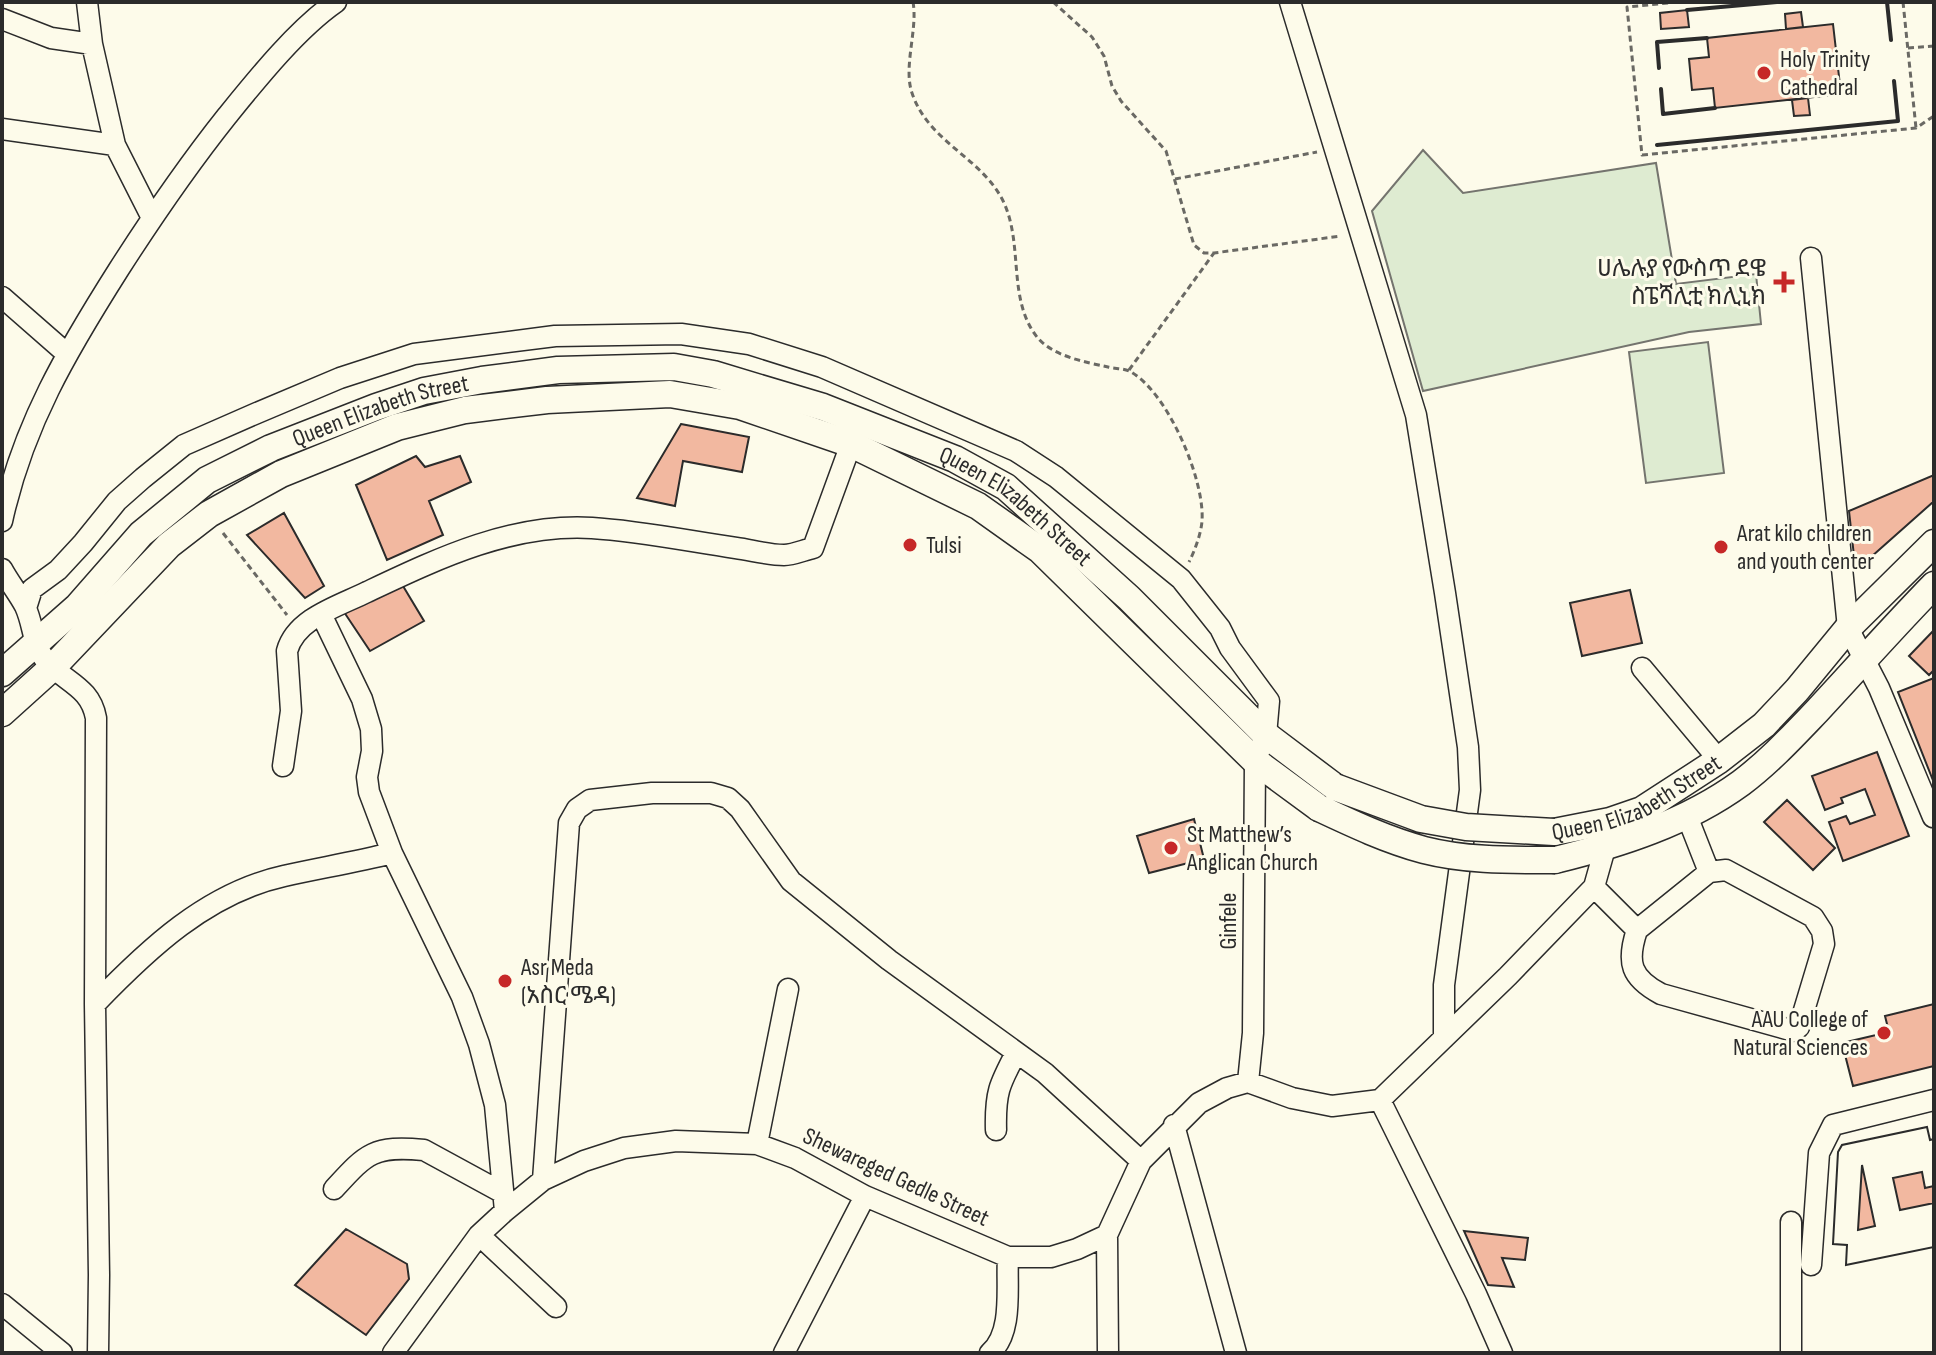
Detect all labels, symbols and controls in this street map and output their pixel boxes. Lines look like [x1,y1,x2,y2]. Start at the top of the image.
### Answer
place label: Holy Trinity Cathedral [1780,45,1870,102]
marker: Holy Trinity Cathedral [1755,64,1773,82]
place label: ሀሌሉያ የውስጥ ደዌ ስፔሻሊቲ ክሊኒክ [1597,254,1766,311]
marker: ሀሌሉያ የውስጥ ደዌ ስፔሻሊቲ ክሊኒክ [1773,271,1795,293]
street label: Queen Elizabeth Street [288,368,471,453]
street label: Queen Elizabeth Street [935,440,1098,572]
place label: Arat kilo children and youth center [1736,519,1874,576]
place label: Tulsi [926,531,962,560]
marker: Tulsi [901,536,919,554]
marker: Arat kilo children and youth center [1712,538,1730,556]
street label: Queen Elizabeth Street [1549,748,1726,847]
place label: St Matthew’s Anglican Church [1186,820,1318,877]
marker: St Matthew’s Anglican Church [1162,839,1180,857]
street label: Ginfele [1214,893,1243,949]
place label: Asr Meda (አስር ሜዳ) [520,953,616,1010]
marker: Asr Meda (አስር ሜዳ) [496,972,514,990]
place label: AAU College of Natural Sciences [1733,1005,1869,1062]
marker: AAU College of Natural Sciences [1875,1024,1893,1042]
street label: Shewareged Gedle Street [798,1121,994,1233]

